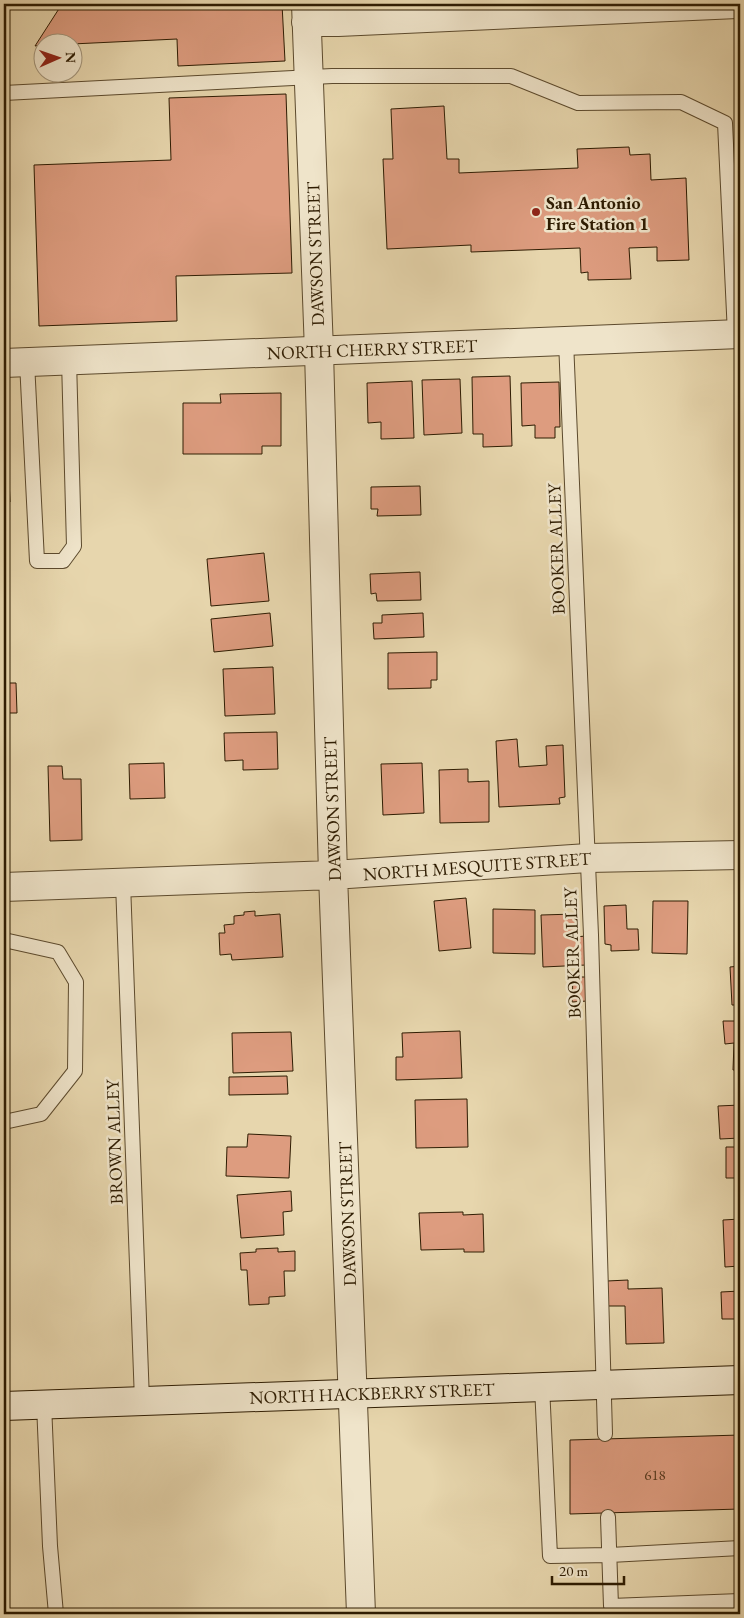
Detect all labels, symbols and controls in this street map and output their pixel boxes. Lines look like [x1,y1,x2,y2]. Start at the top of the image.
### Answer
north arrow [32,32,82,82]
text: N [62,52,80,64]
street label: DAWSON STREET [301,180,329,327]
place label: San Antonio Fire Station 1 [546,191,649,235]
marker: San Antonio Fire Station 1 [530,206,542,218]
street label: NORTH CHERRY STREET [266,334,479,364]
street label: BOOKER ALLEY [542,482,570,615]
street label: DAWSON STREET [318,735,346,882]
street label: NORTH MESQUITE STREET [362,846,593,885]
street label: BOOKER ALLEY [558,886,586,1019]
street label: BROWN ALLEY [100,1078,128,1205]
street label: DAWSON STREET [333,1140,361,1287]
street label: NORTH HACKBERRY STREET [249,1377,496,1409]
house number: 618 [644,1465,666,1484]
scale bar [552,1553,624,1585]
text: 20 m [559,1561,588,1580]

